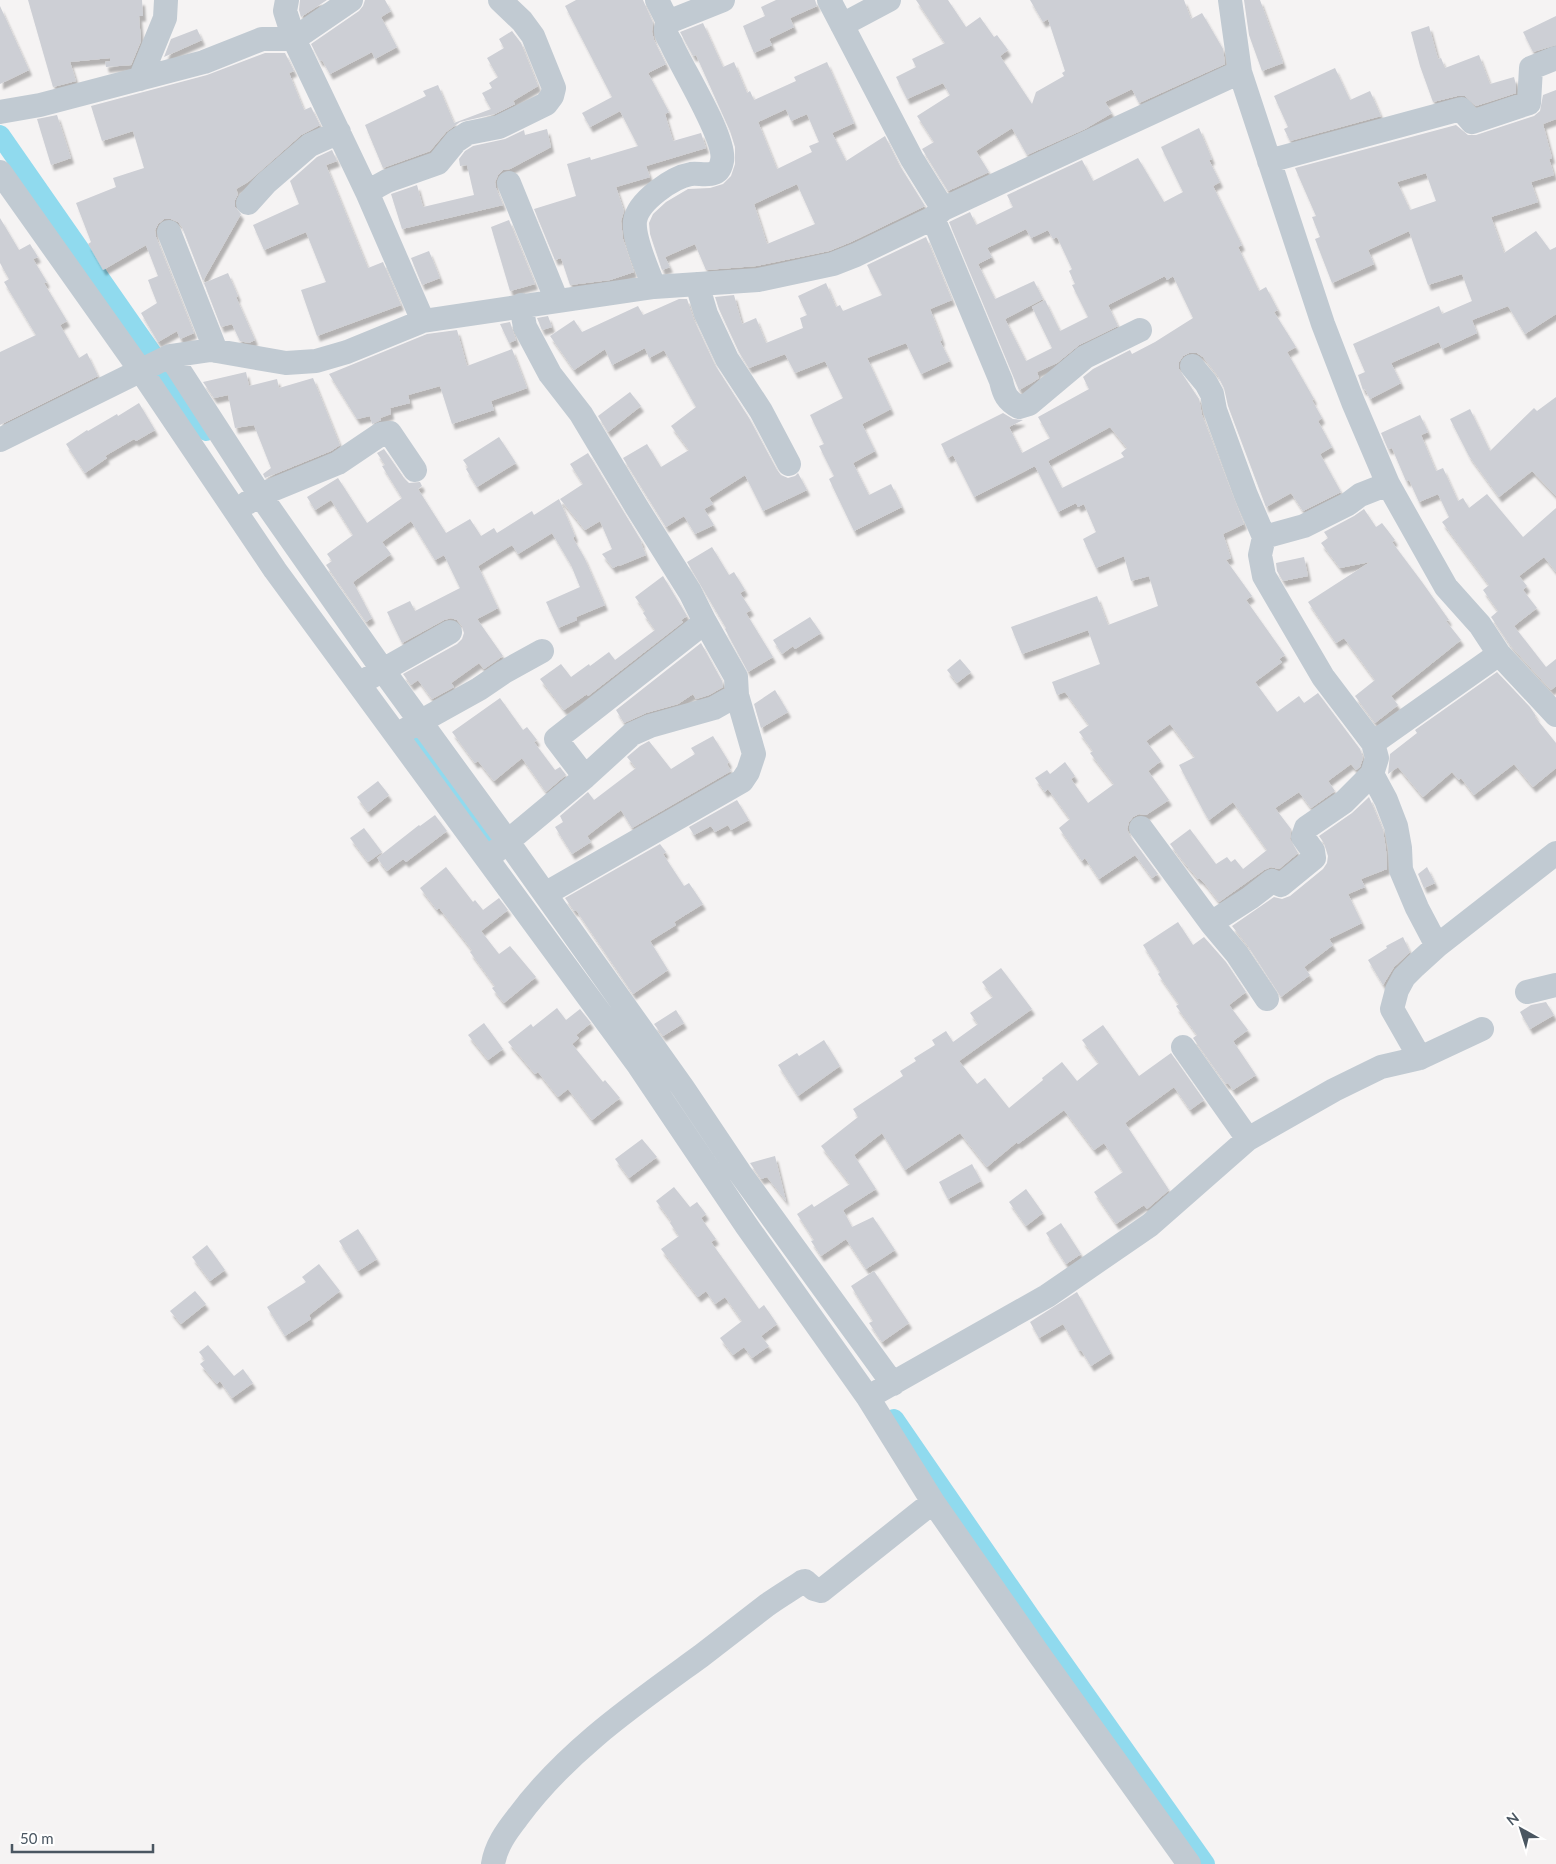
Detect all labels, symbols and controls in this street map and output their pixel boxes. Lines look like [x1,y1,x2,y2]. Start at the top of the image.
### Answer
north arrow [1496,1804,1546,1854]
text: N [1503,1809,1522,1829]
scale bar [12,1822,154,1854]
text: 50 m [20,1829,54,1847]

